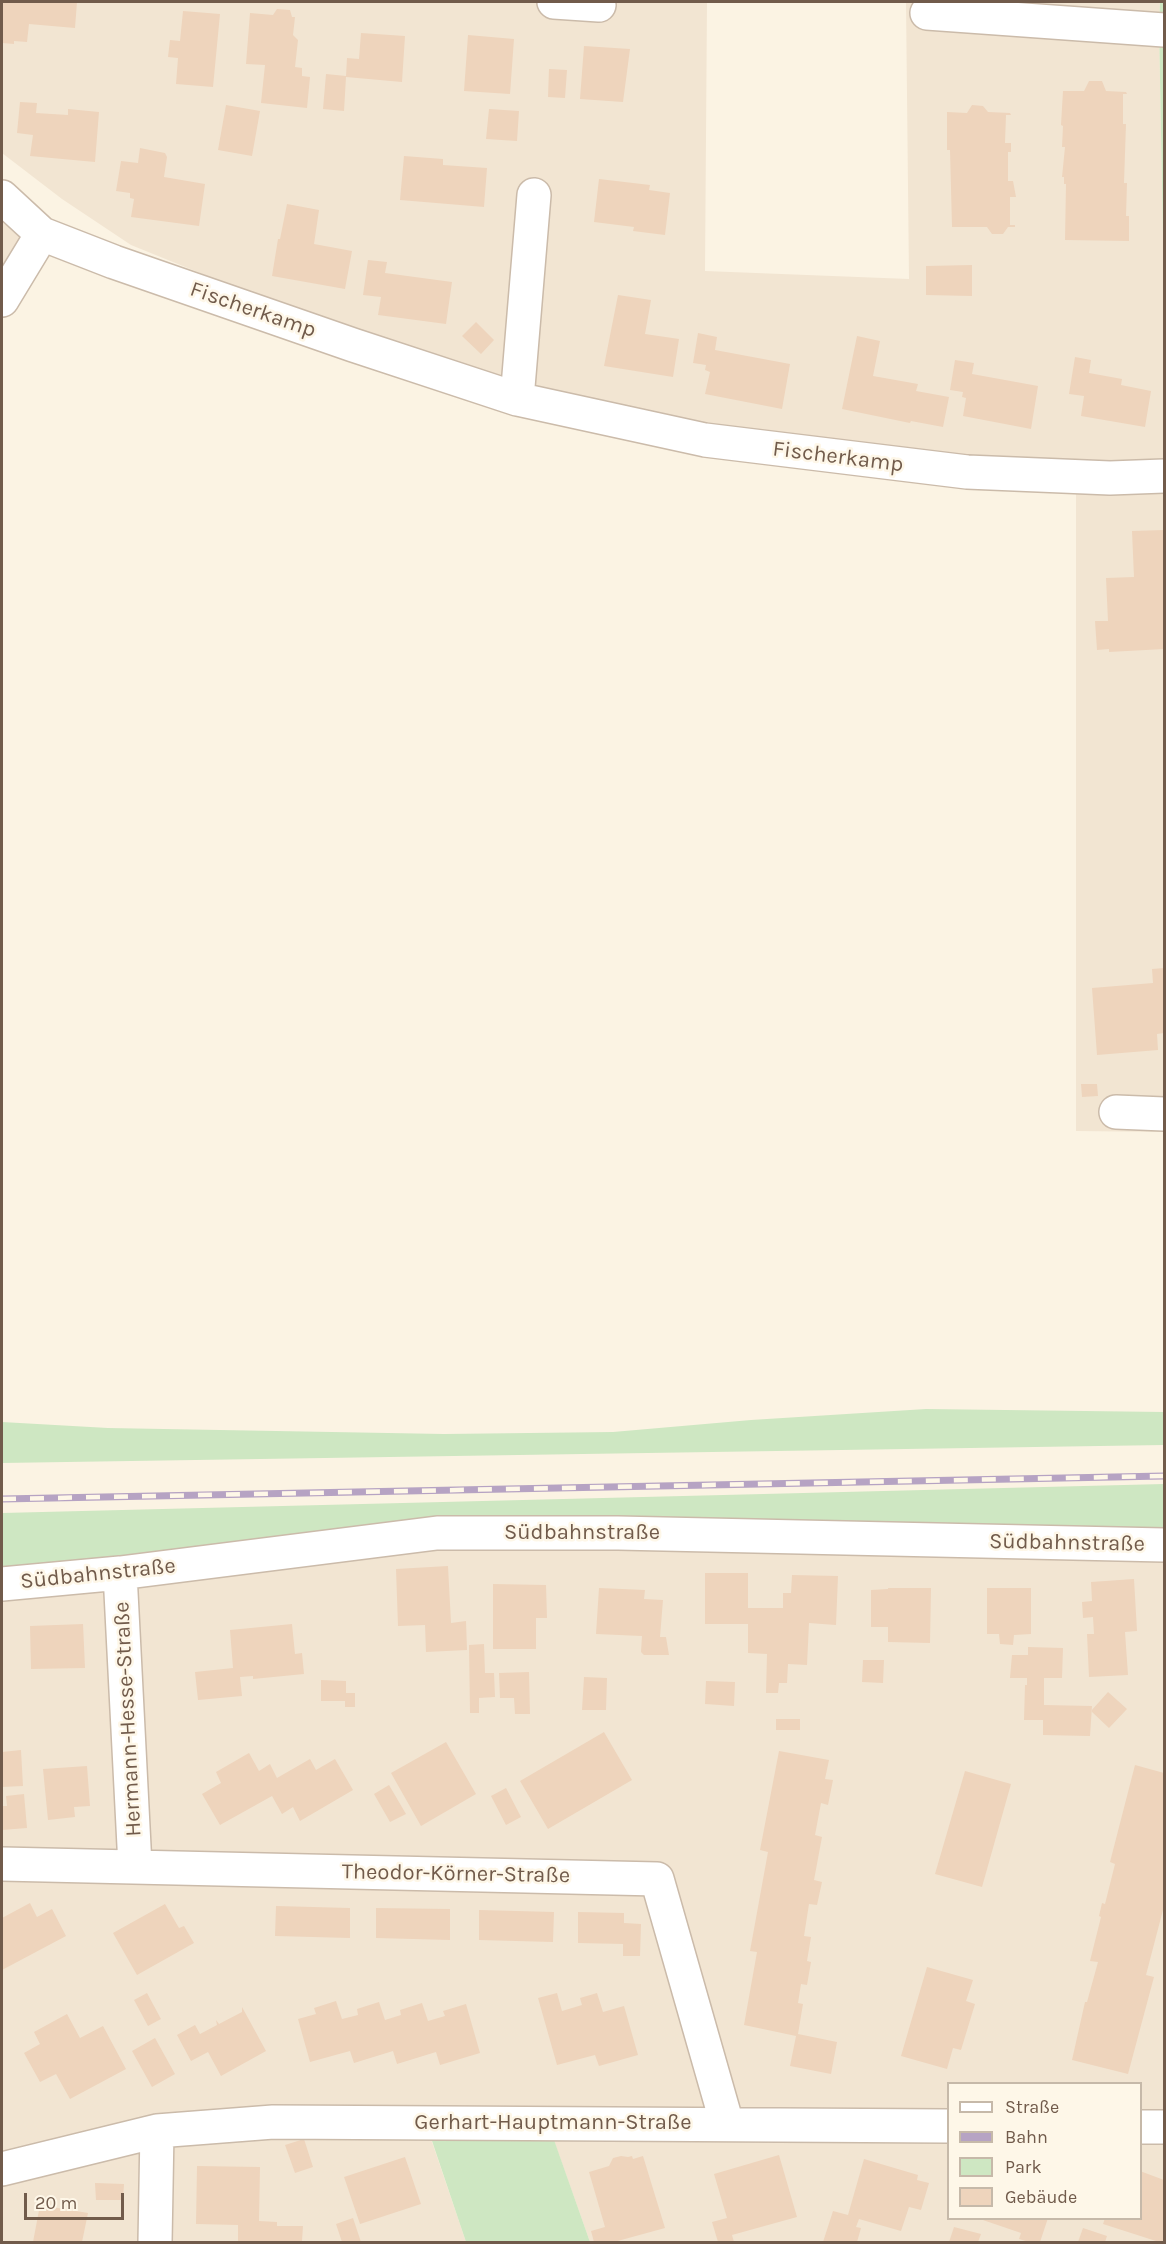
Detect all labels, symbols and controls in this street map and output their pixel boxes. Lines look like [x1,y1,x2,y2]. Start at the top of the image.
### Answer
street label: Fischerkamp [187,276,319,344]
street label: Fischerkamp [771,436,905,478]
street label: Südbahnstraße [504,1520,660,1546]
street label: Südbahnstraße [989,1528,1145,1558]
street label: Südbahnstraße [19,1553,177,1595]
street label: Hermann-Hesse-Straße [109,1601,147,1837]
street label: Theodor-Körner-Straße [342,1859,570,1889]
legend [947,2082,1142,2220]
text: Straße [1005,2096,1059,2118]
street label: Gerhart-Hauptmann-Straße [414,2110,692,2136]
text: Bahn [1005,2126,1048,2148]
text: Park [1005,2156,1042,2178]
scale bar [27,2181,128,2219]
text: Gebäude [1005,2186,1077,2208]
text: 20 m [35,2192,77,2214]

